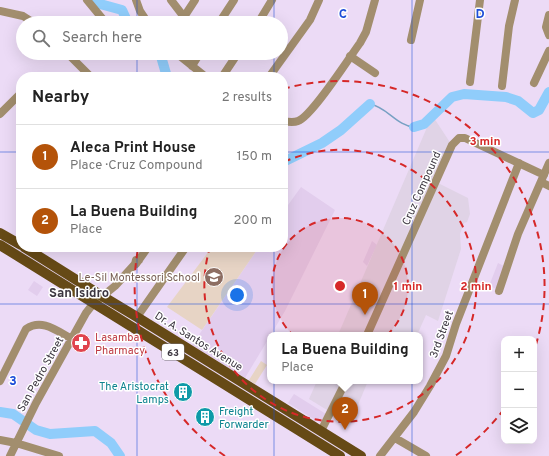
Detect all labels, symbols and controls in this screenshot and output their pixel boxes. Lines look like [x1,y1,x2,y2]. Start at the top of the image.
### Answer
text: C [339,7,347,23]
text: D [475,7,485,23]
search box [16,16,288,60]
icon: search [30,27,52,49]
text: Search here [62,29,142,48]
text: Nearby [32,87,89,109]
text: 2 results [222,90,272,106]
text: 3 min [469,134,501,150]
text: Aleca Print House [70,139,196,158]
text: 1 [42,149,48,165]
text: 150 m [237,149,272,165]
street label: Cruz Compound [399,149,445,228]
text: Place · Cruz Compound [70,158,203,174]
text: La Buena Building [70,203,197,222]
text: 2 [41,213,49,229]
text: 200 m [233,213,272,229]
text: Place [70,222,102,238]
school or university icon: Le-Sil Montessori School [203,266,225,288]
place label: Le-Sil Montessori School [78,271,200,285]
centre of rings [333,279,347,293]
text: 1 min [394,279,422,295]
text: 2 min [460,279,492,295]
pin: 1 [352,282,378,315]
your location [227,285,247,305]
district label: San Isidro [49,286,109,302]
street label: Dr. A. Santos Avenue [152,309,245,375]
street label: 3rd Street [427,309,457,360]
place label: Lasamba Pharmacy [95,331,145,358]
pharmacy icon: Lasamba Pharmacy [70,332,92,354]
popup [267,332,423,384]
street label: San Pedro Street [14,335,67,414]
map controls [501,336,537,444]
button: + [501,336,537,372]
text: La Buena Building [281,341,409,360]
road number: 63 [162,344,184,360]
text: Place [281,360,314,376]
button: − [501,372,537,408]
text: 3 [9,374,17,390]
place label: The Aristocrat Lamps [99,380,169,407]
building icon: The Aristocrat Lamps [172,381,194,403]
pin: 2 [332,397,358,430]
place label: Freight Forwarder [219,405,270,432]
building icon: Freight Forwarder [194,406,216,428]
button: layers [501,408,537,444]

